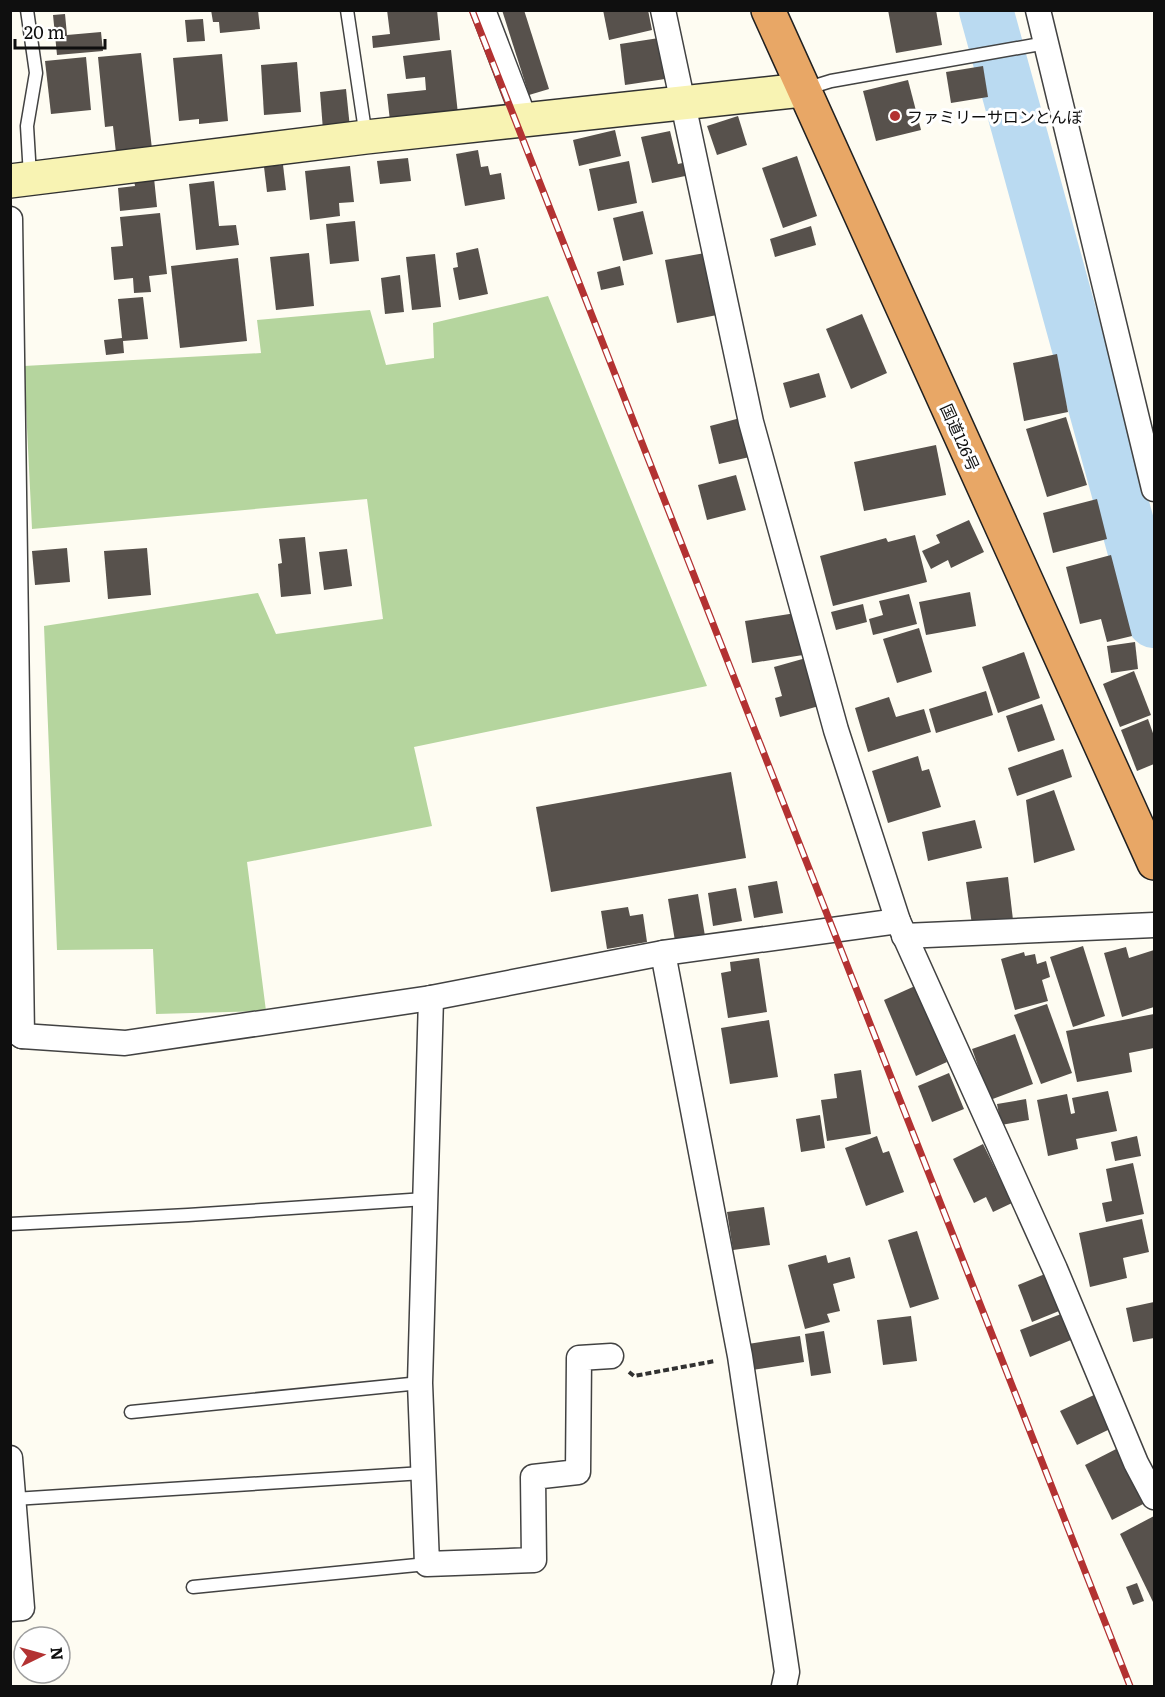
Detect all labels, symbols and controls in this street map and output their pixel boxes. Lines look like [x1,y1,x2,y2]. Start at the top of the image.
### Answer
scale bar [15,12,105,50]
text: 20 m [24,18,65,45]
place label: ファミリーサロンとんぼ [907,104,1083,128]
marker: ファミリーサロンとんぼ [888,109,902,123]
street label: 国道126号 [936,400,986,474]
north arrow [12,1625,72,1685]
text: N [45,1646,70,1661]

